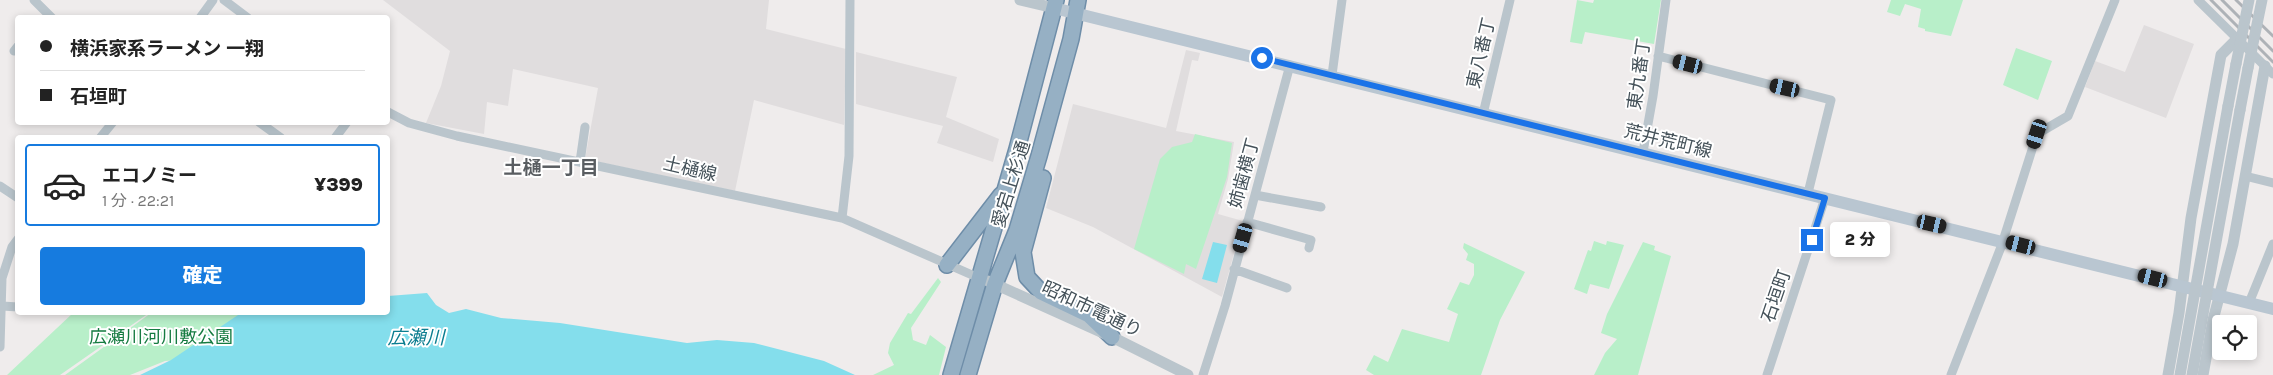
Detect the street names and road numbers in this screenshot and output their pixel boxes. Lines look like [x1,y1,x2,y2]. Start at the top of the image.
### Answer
street label: 東八番丁 [1462,15,1500,91]
street label: 東九番丁 [1623,37,1655,111]
street label: 荒井荒町線 [1622,119,1714,163]
street label: 姉歯横丁 [1224,135,1264,211]
street label: 愛宕上杉通 [987,138,1035,230]
street label: 土樋線 [661,152,719,186]
street label: 石垣町 [1757,267,1795,325]
street label: 昭和市電通り [1038,276,1146,342]

